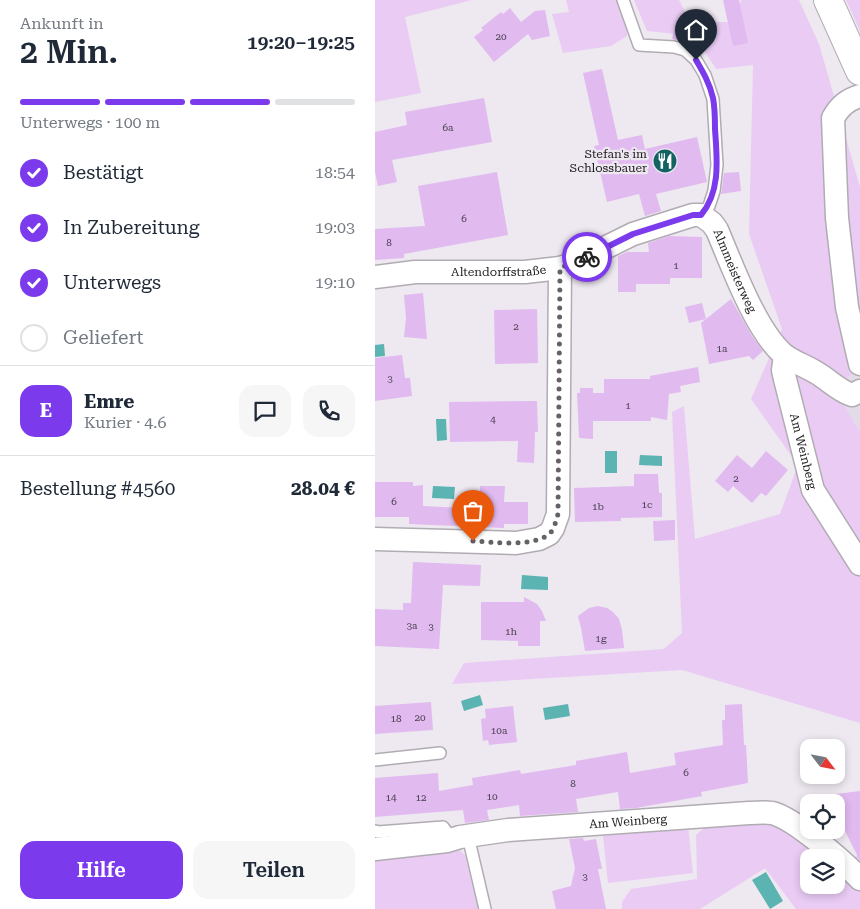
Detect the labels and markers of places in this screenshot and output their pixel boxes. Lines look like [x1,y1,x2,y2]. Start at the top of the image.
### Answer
pin [675,9,717,60]
place label: Stefan's im Schlossbauer [570,147,647,175]
restaurant icon: Stefan's im Schlossbauer [652,148,678,174]
pin [452,490,494,541]

